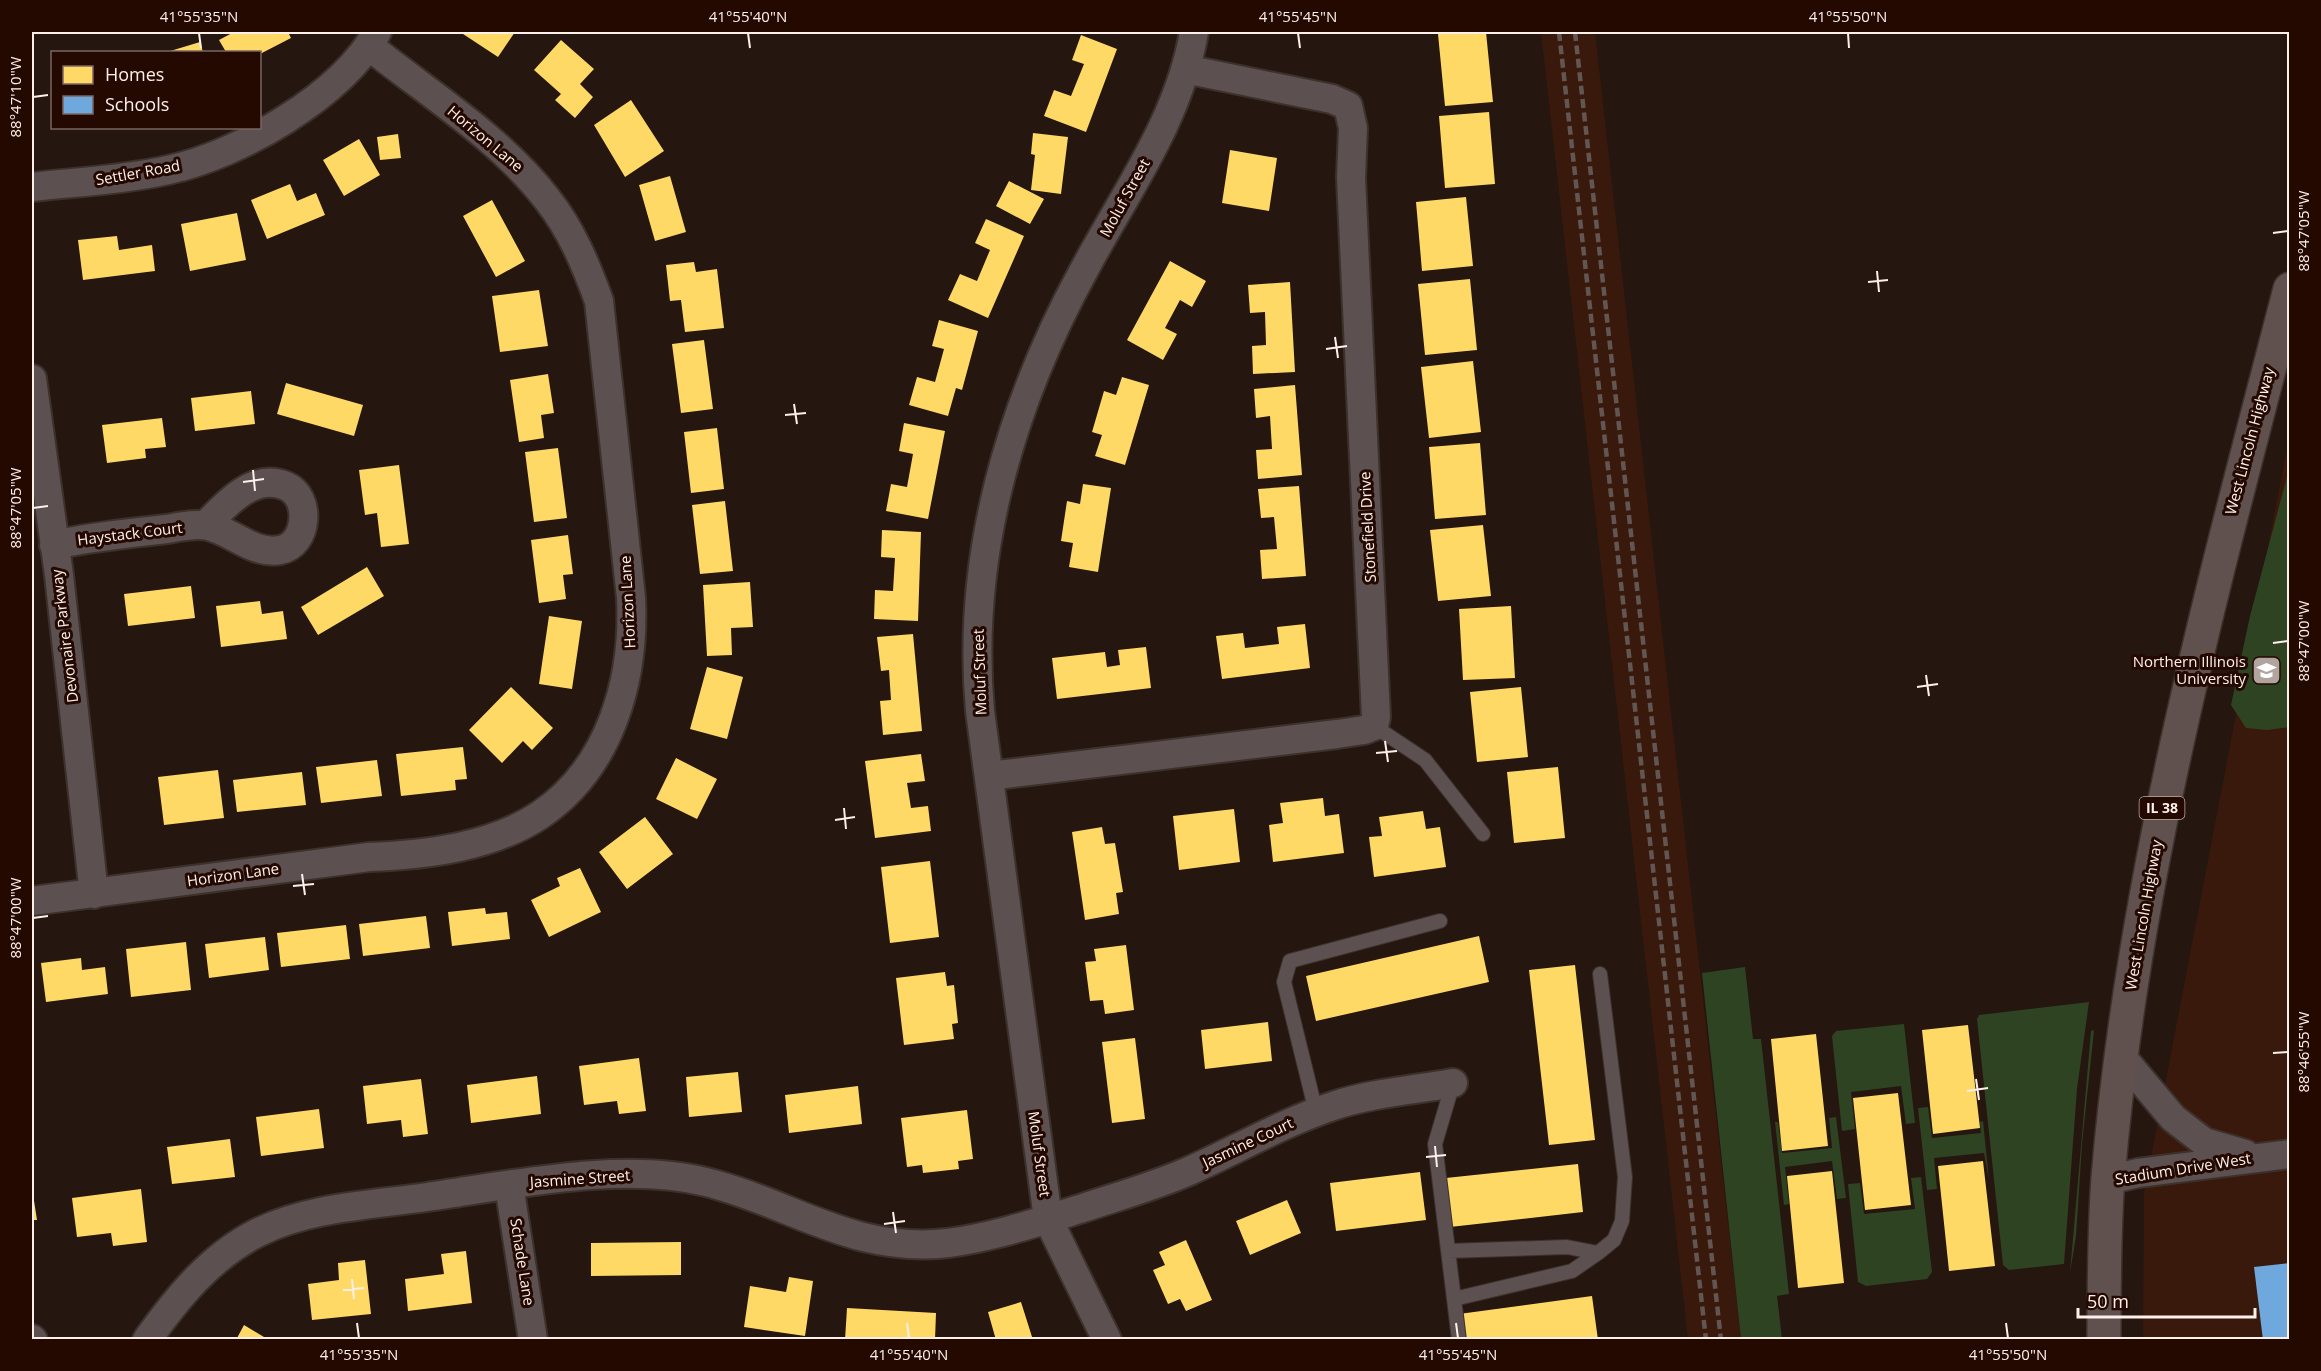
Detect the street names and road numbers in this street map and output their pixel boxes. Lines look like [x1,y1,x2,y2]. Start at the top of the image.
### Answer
street label: Horizon Lane [444,101,528,176]
street label: Settler Road [94,155,182,189]
street label: Moluf Street [1094,155,1154,240]
street label: West Lincoln Highway [2220,364,2279,517]
street label: Stonefield Drive [1354,471,1380,583]
street label: Haystack Court [76,517,184,549]
street label: Horizon Lane [615,555,639,649]
street label: Devonaire Parkway [46,568,82,704]
street label: Moluf Street [968,629,991,716]
road number: IL 38 [2140,797,2184,819]
street label: West Lincoln Highway [2120,838,2166,992]
street label: Horizon Lane [185,858,280,890]
street label: Moluf Street [1024,1110,1056,1198]
street label: Jasmine Court [1197,1112,1296,1173]
street label: Stadium Drive West [2114,1147,2252,1189]
street label: Jasmine Street [527,1165,631,1192]
street label: Schade Lane [506,1217,540,1307]

